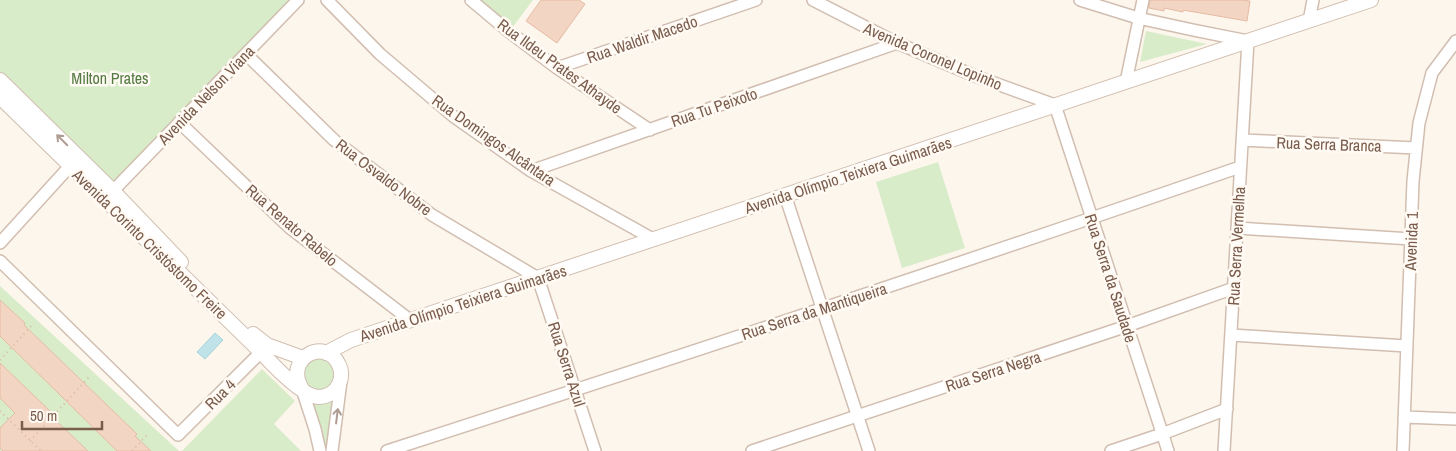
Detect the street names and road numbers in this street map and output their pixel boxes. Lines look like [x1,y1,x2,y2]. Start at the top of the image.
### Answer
street label: Rua Waldir Macedo [584,10,700,68]
street label: Rua Ildeu Prates Athayde [493,13,627,119]
street label: Avenida Coronel Lopinho [859,16,1006,95]
street label: Avenida Nelson Viana [152,40,260,150]
street label: Rua Tu Peixoto [668,82,760,132]
street label: Rua Domingos Alcântara [428,89,561,191]
street label: Avenida Olímpio Teixiera Guimarães [741,131,954,219]
street label: Rua Serra Branca [1276,131,1383,157]
street label: Rua Osvaldo Nobre [331,134,437,220]
street label: Avenida Corinto Cristóstomo Freire [67,163,232,324]
street label: Rua Renato Rabelo [241,179,343,271]
street label: Rua Serra Vermelha [1222,185,1250,306]
street label: Rua Serra da Saudade [1080,211,1142,345]
street label: Avenida 1 [1399,211,1423,272]
street label: Avenida Olímpio Teixiera Guimarães [356,259,569,347]
street label: Rua Serra da Mantiqueira [738,277,890,345]
street label: Rua Serra Azul [543,319,591,409]
street label: Rua Serra Negra [942,345,1044,397]
street label: Rua 4 [200,374,240,414]

